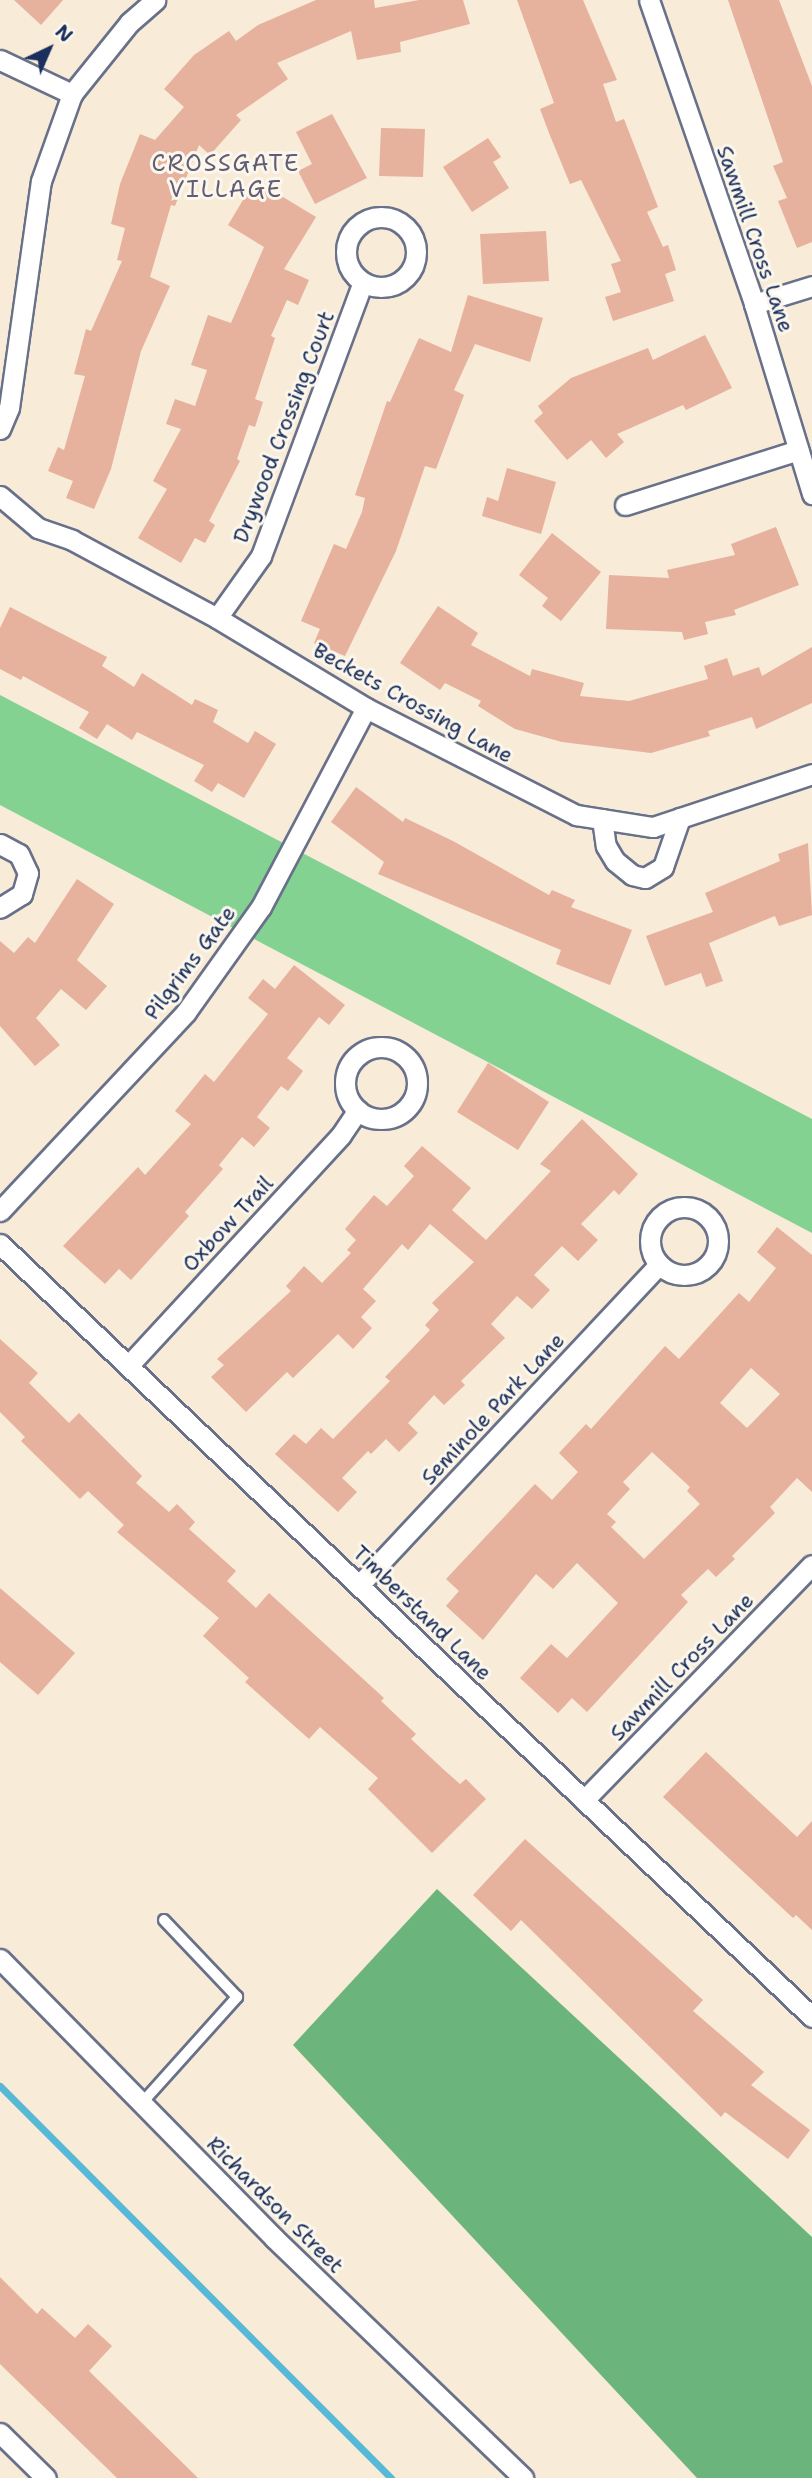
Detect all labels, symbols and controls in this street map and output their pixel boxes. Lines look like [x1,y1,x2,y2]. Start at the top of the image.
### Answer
north arrow [14,14,84,84]
text: N [50,19,78,48]
street label: Sawmill Cross Lane [711,142,799,336]
district label: CROSSGATE VILLAGE [153,149,299,203]
street label: Drywood Crossing Court [228,308,340,546]
street label: Beckets Crossing Lane [309,638,517,768]
street label: Pilgrims Gate [139,901,241,1025]
street label: Oxbow Trail [177,1171,279,1277]
street label: Seminole Park Lane [416,1328,570,1490]
street label: Timberstand Lane [347,1540,497,1686]
street label: Sawmill Cross Lane [605,1588,759,1746]
street label: Richardson Street [202,2132,348,2278]

